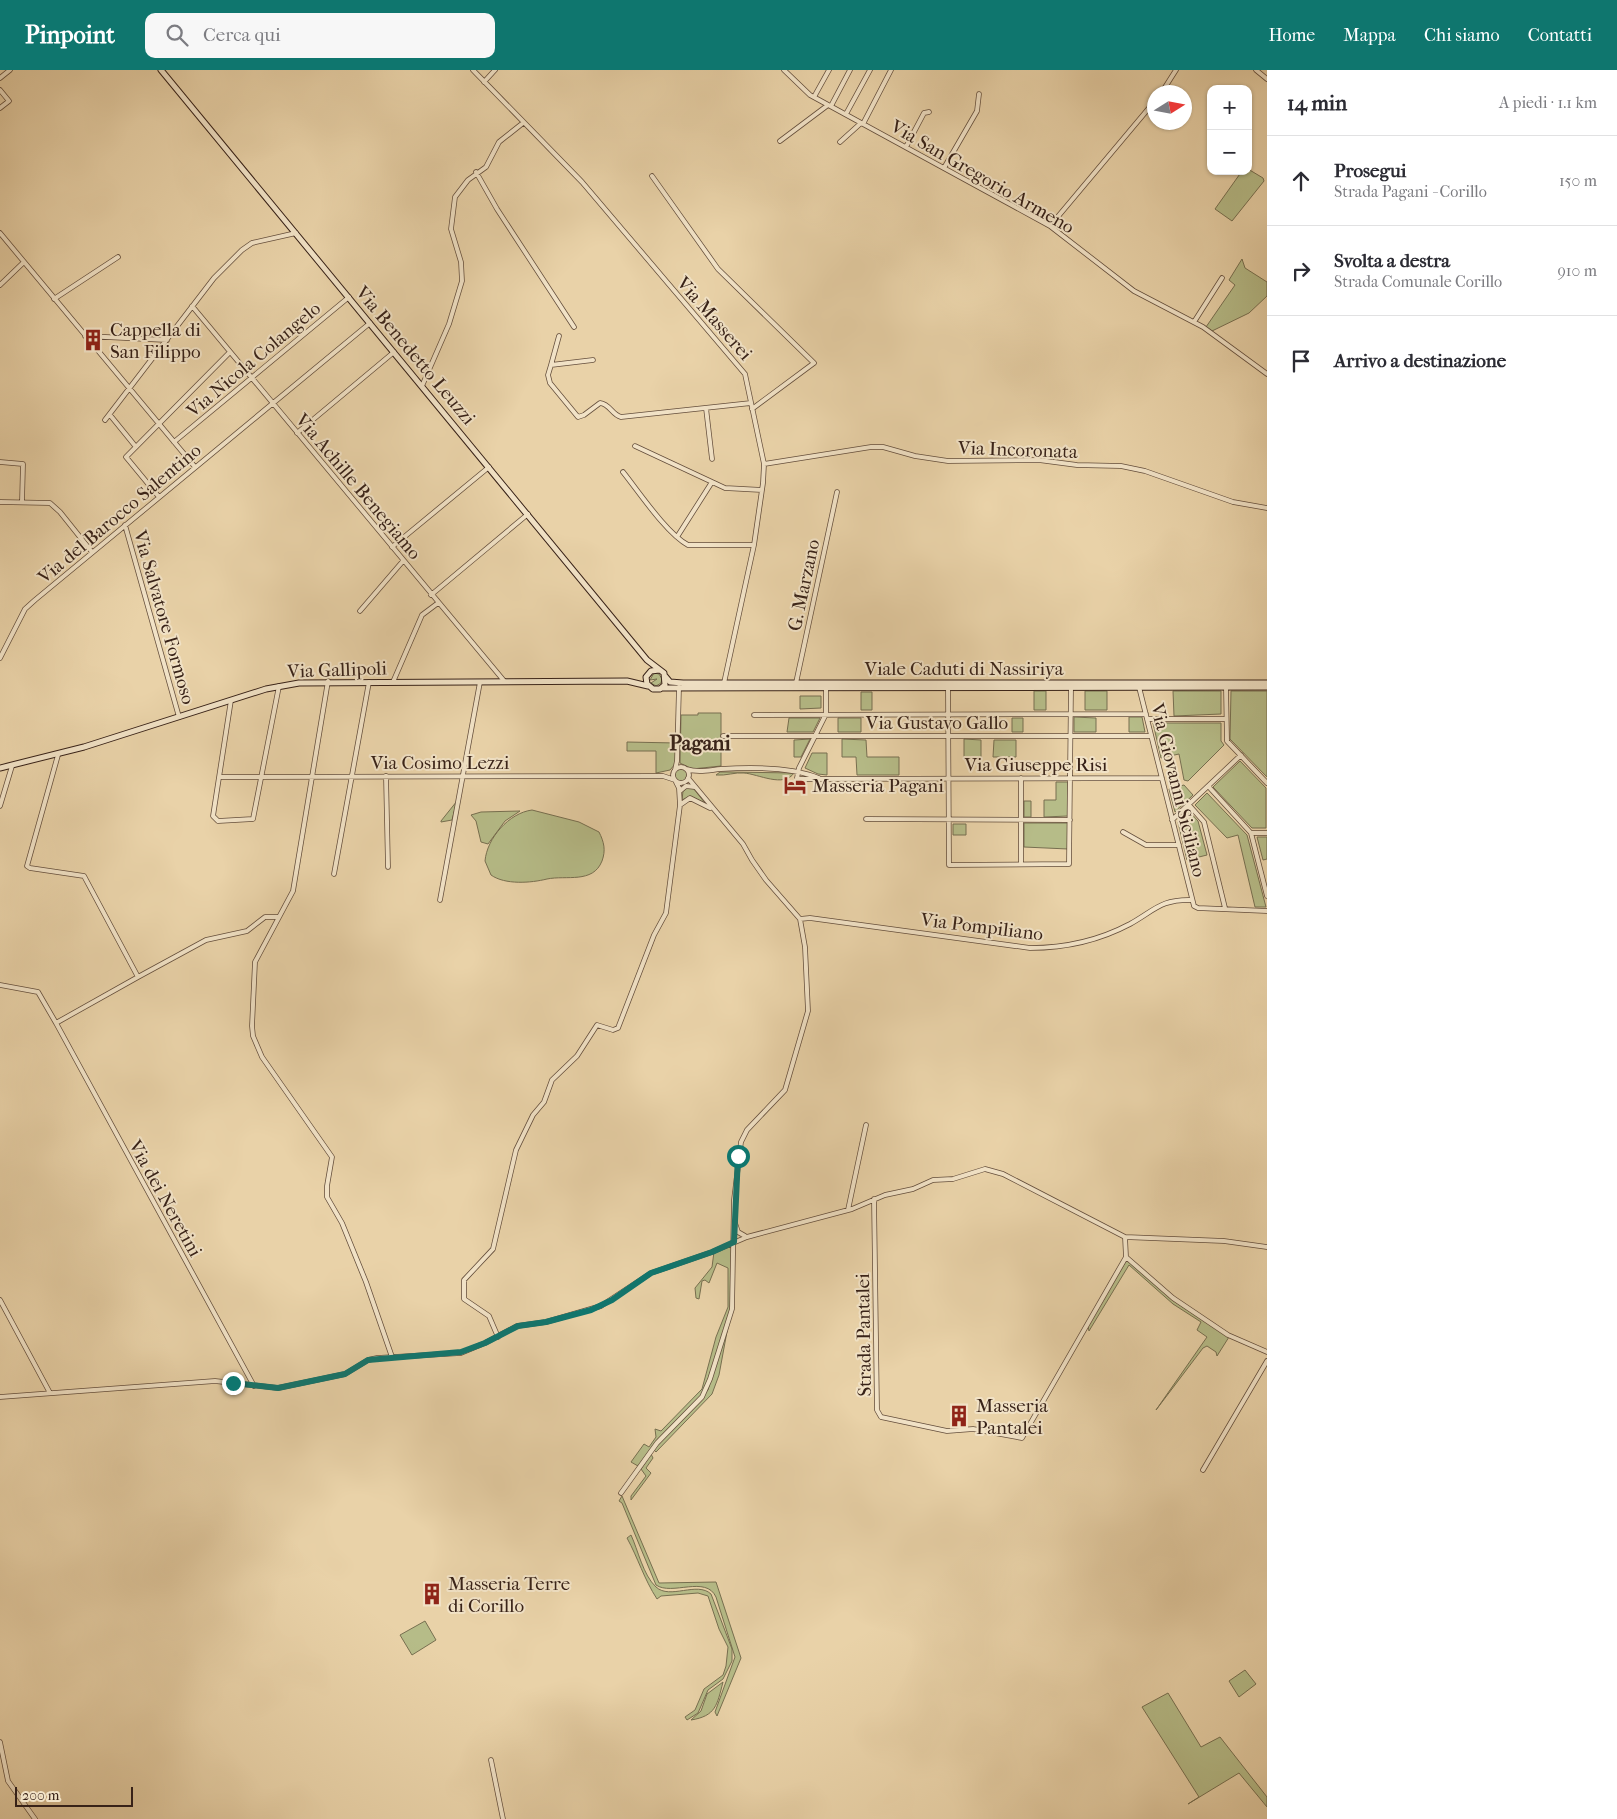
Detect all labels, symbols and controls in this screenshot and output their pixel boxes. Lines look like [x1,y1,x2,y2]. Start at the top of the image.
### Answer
search box [145,13,495,58]
text: Pinpoint [25,21,115,49]
icon: search [163,21,191,49]
text: Cerca qui [203,24,281,46]
text: Home [1268,25,1315,46]
text: Mappa [1343,25,1396,46]
text: Chi siamo [1424,25,1500,46]
text: Contatti [1528,25,1592,46]
north arrow [1147,85,1192,130]
map controls [1207,85,1252,175]
button: + [1207,85,1252,130]
text: 14 min [1287,91,1347,115]
text: A piedi · 1.1 km [1499,93,1597,112]
street label: Via San Gregorio Armeno [886,115,1078,239]
button: − [1207,130,1252,175]
text: Prosegui [1334,160,1406,182]
icon: ahead [1287,167,1315,195]
text: 150 m [1559,171,1597,190]
text: Strada Pagani - Corillo [1334,182,1487,201]
text: Svolta a destra [1334,250,1450,272]
icon: right [1287,257,1315,285]
text: 910 m [1557,261,1597,280]
street label: Via Masserei [671,272,757,365]
text: Strada Comunale Corillo [1334,272,1502,291]
street label: Via Benedetto Leuzzi [350,281,480,430]
street label: Via Nicola Colangelo [181,297,325,423]
place label: Cappella di San Filippo [110,319,201,363]
building icon: Cappella di San Filippo [80,327,106,353]
icon: arrive [1287,347,1315,375]
text: Arrivo a destinazione [1334,350,1506,372]
street label: Via Achille Benegiamo [290,408,426,564]
street label: Via Incoronata [957,437,1078,463]
street label: Via del Barocco Salentino [33,439,206,589]
street label: Via Salvatore Formoso [128,527,200,707]
street label: G. Marzano [784,537,824,633]
street label: Via Gallipoli [286,657,388,683]
street label: Viale Caduti di Nassiriya [864,658,1064,680]
street label: Via Giovanni Siciliano [1146,700,1210,880]
street label: Via Gustavo Gallo [865,712,1009,734]
district label: Pagani [669,731,732,755]
street label: Via Cosimo Lezzi [370,752,510,774]
street label: Via Giuseppe Risi [964,754,1108,776]
hotel icon: Masseria Pagani [782,772,808,798]
place label: Masseria Pagani [812,775,944,797]
street label: Via Pompiliano [918,908,1045,945]
street label: Via dei Neretini [123,1135,206,1261]
route start [727,1145,750,1168]
street label: Strada Pantalei [852,1273,876,1397]
route end [222,1372,245,1395]
place label: Masseria Pantalei [976,1395,1048,1439]
building icon: Masseria Pantalei [946,1403,972,1429]
place label: Masseria Terre di Corillo [448,1573,570,1617]
building icon: Masseria Terre di Corillo [419,1581,445,1607]
scale bar [15,1784,132,1807]
text: 200 m [22,1787,59,1804]

